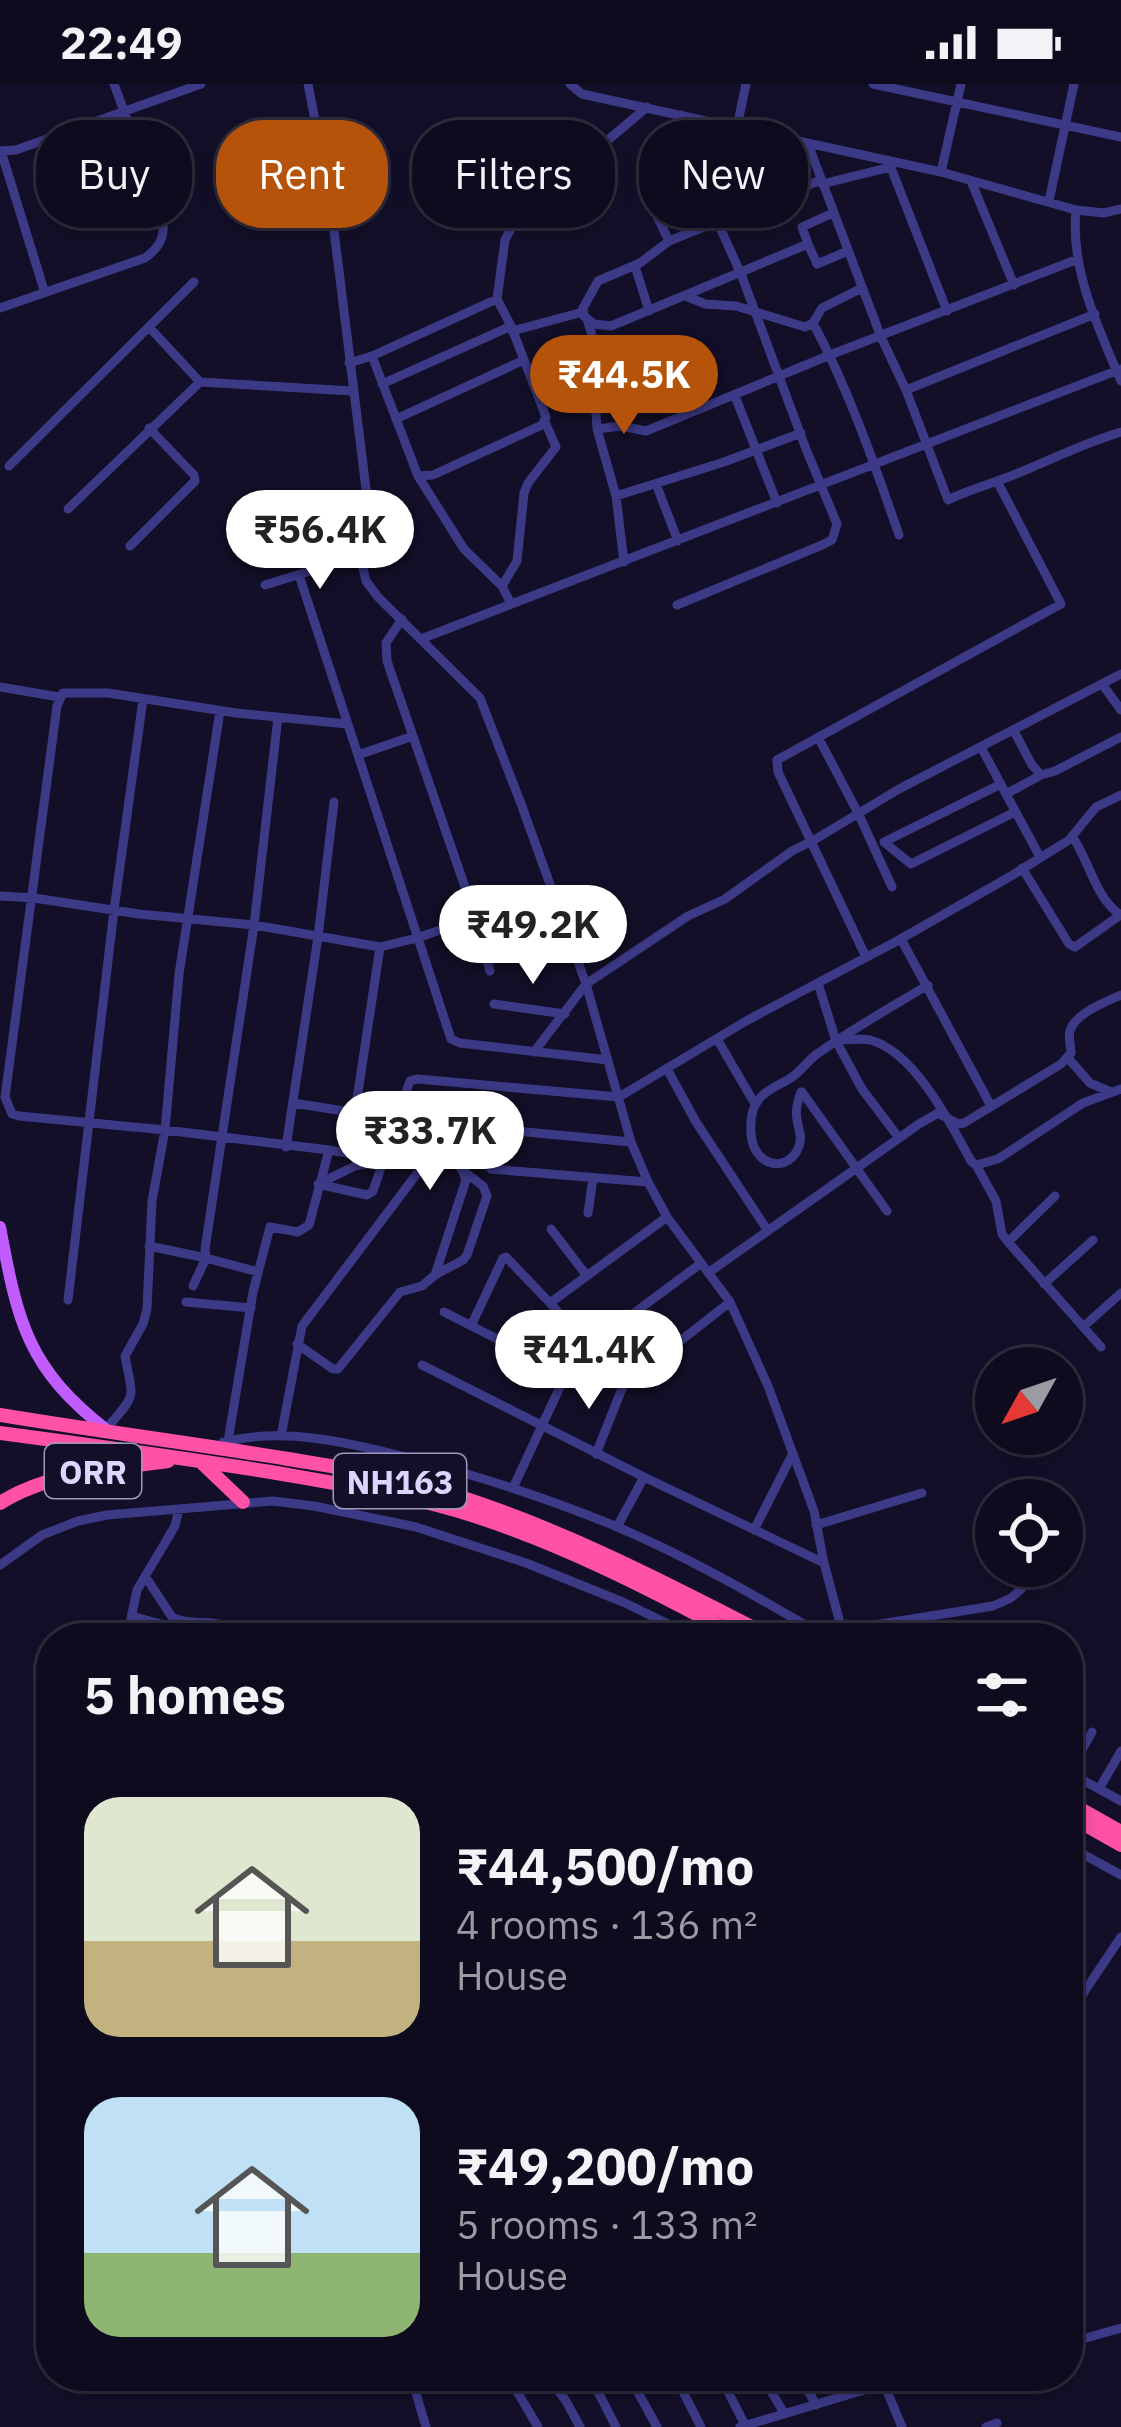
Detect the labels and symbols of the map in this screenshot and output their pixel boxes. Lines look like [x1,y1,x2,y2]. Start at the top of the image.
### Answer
pin: ₹44.5K [526,335,722,437]
pin: ₹56.4K [222,490,418,592]
pin: ₹49.2K [435,885,631,987]
pin: ₹33.7K [332,1091,528,1193]
pin: ₹41.4K [491,1310,687,1412]
north arrow [975,1347,1083,1455]
road number: ORR [45,1444,141,1498]
road number: NH163 [334,1454,466,1508]

